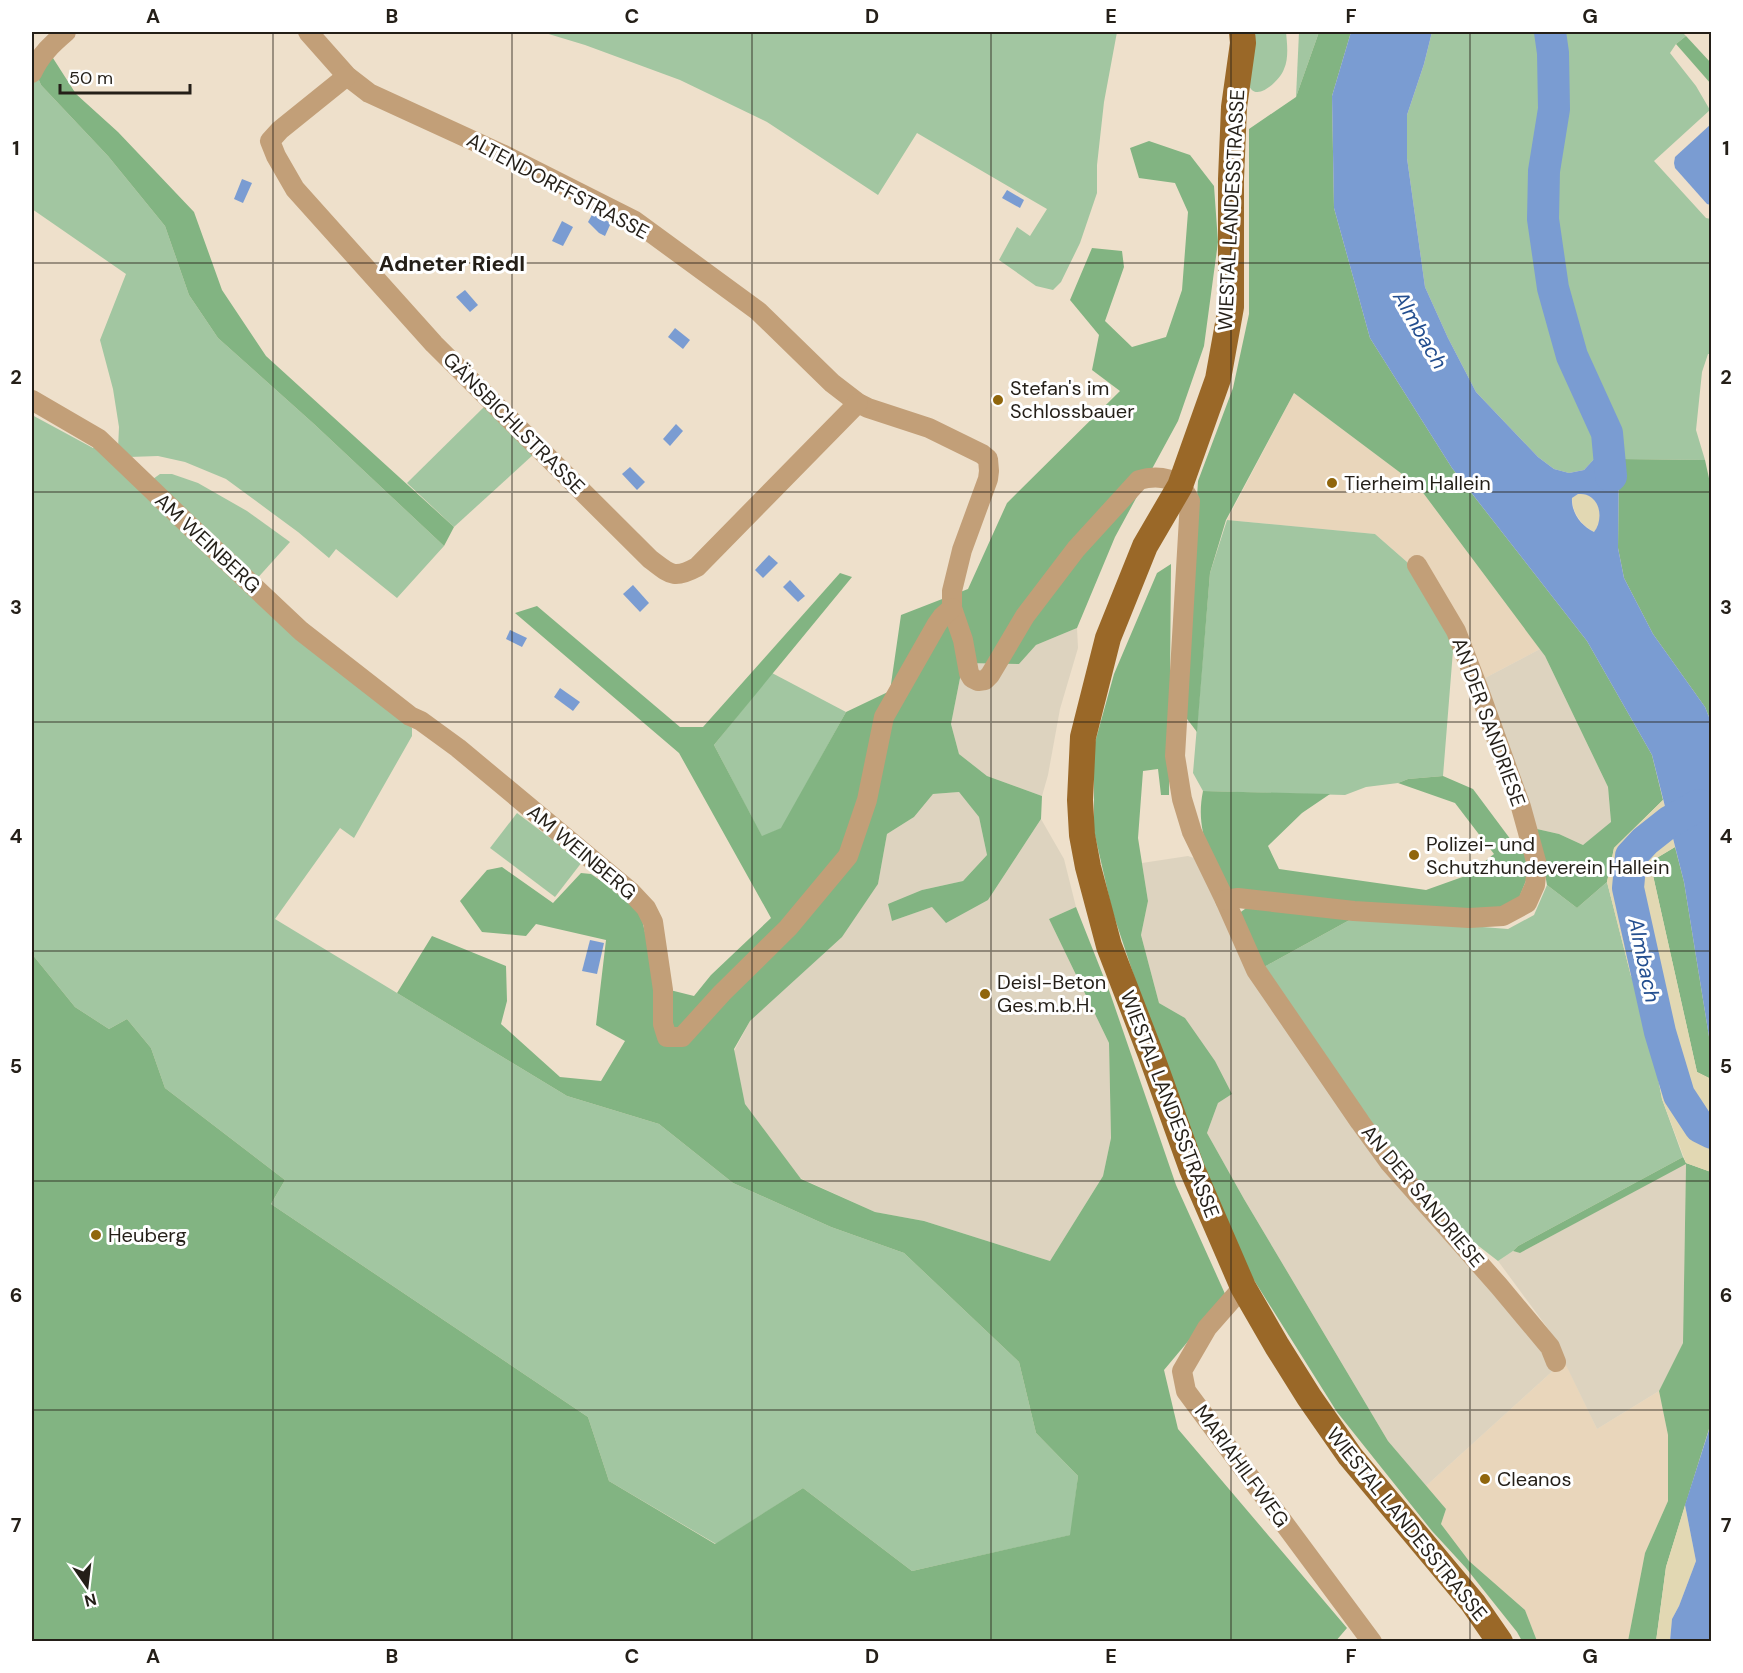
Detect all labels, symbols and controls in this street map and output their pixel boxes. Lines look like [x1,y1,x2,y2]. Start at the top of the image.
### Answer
text: A [146,3,160,29]
text: B [386,3,398,29]
text: C [625,3,639,29]
text: D [865,3,879,29]
text: E [1105,3,1117,29]
text: F [1345,3,1357,29]
text: G [1582,3,1598,29]
scale bar [60,57,190,95]
text: 50 m [69,66,113,90]
street label: WIESTAL LANDESSTRASSE [1212,89,1250,331]
street label: ALTENDORFFSTRASSE [462,127,654,245]
text: 1 [12,135,20,161]
text: 1 [1722,135,1730,161]
district label: Adneter Riedl [379,249,525,278]
water label: Almbach [1386,285,1454,374]
street label: GÄNSBICHLSTRASSE [437,346,591,500]
text: 2 [10,364,22,390]
text: 2 [1720,364,1732,390]
place label: Stefan's im Schlossbauer [1010,375,1135,424]
marker: Stefan's im Schlossbauer [991,393,1005,407]
place label: Tierheim Hallein [1344,470,1491,496]
marker: Tierheim Hallein [1325,476,1339,490]
street label: AM WEINBERG [150,487,266,599]
text: 3 [10,594,22,620]
text: 3 [1720,594,1732,620]
street label: AN DER SANDRIESE [1446,634,1532,810]
street label: AM WEINBERG [522,799,642,905]
text: 4 [10,823,23,849]
text: 4 [1720,823,1733,849]
place label: Polizei- und Schutzhundeverein Hallein [1426,831,1669,880]
marker: Polizei- und Schutzhundeverein Hallein [1407,848,1421,862]
water label: Almbach [1621,914,1667,1005]
place label: Deisl-Beton Ges.m.b.H. [997,969,1106,1018]
street label: WIESTAL LANDESSTRASSE [1115,986,1225,1222]
marker: Deisl-Beton Ges.m.b.H. [978,987,992,1001]
text: 5 [10,1053,22,1079]
text: 5 [1720,1053,1732,1079]
street label: AN DER SANDRIESE [1356,1120,1490,1272]
place label: Heuberg [108,1222,187,1248]
marker: Heuberg [89,1228,103,1242]
text: 6 [10,1282,22,1308]
text: 6 [1720,1282,1732,1308]
street label: MARIAHILFWEG [1189,1400,1295,1532]
street label: WIESTAL LANDESSTRASSE [1321,1422,1493,1626]
place label: Cleanos [1497,1466,1571,1492]
marker: Cleanos [1478,1472,1492,1486]
text: 7 [11,1512,22,1538]
text: 7 [1721,1512,1732,1538]
north arrow [57,1556,117,1616]
text: N [82,1588,99,1612]
text: A [146,1643,160,1669]
text: B [386,1643,398,1669]
text: C [625,1643,639,1669]
text: D [865,1643,879,1669]
text: E [1105,1643,1117,1669]
text: F [1345,1643,1357,1669]
text: G [1582,1643,1598,1669]

